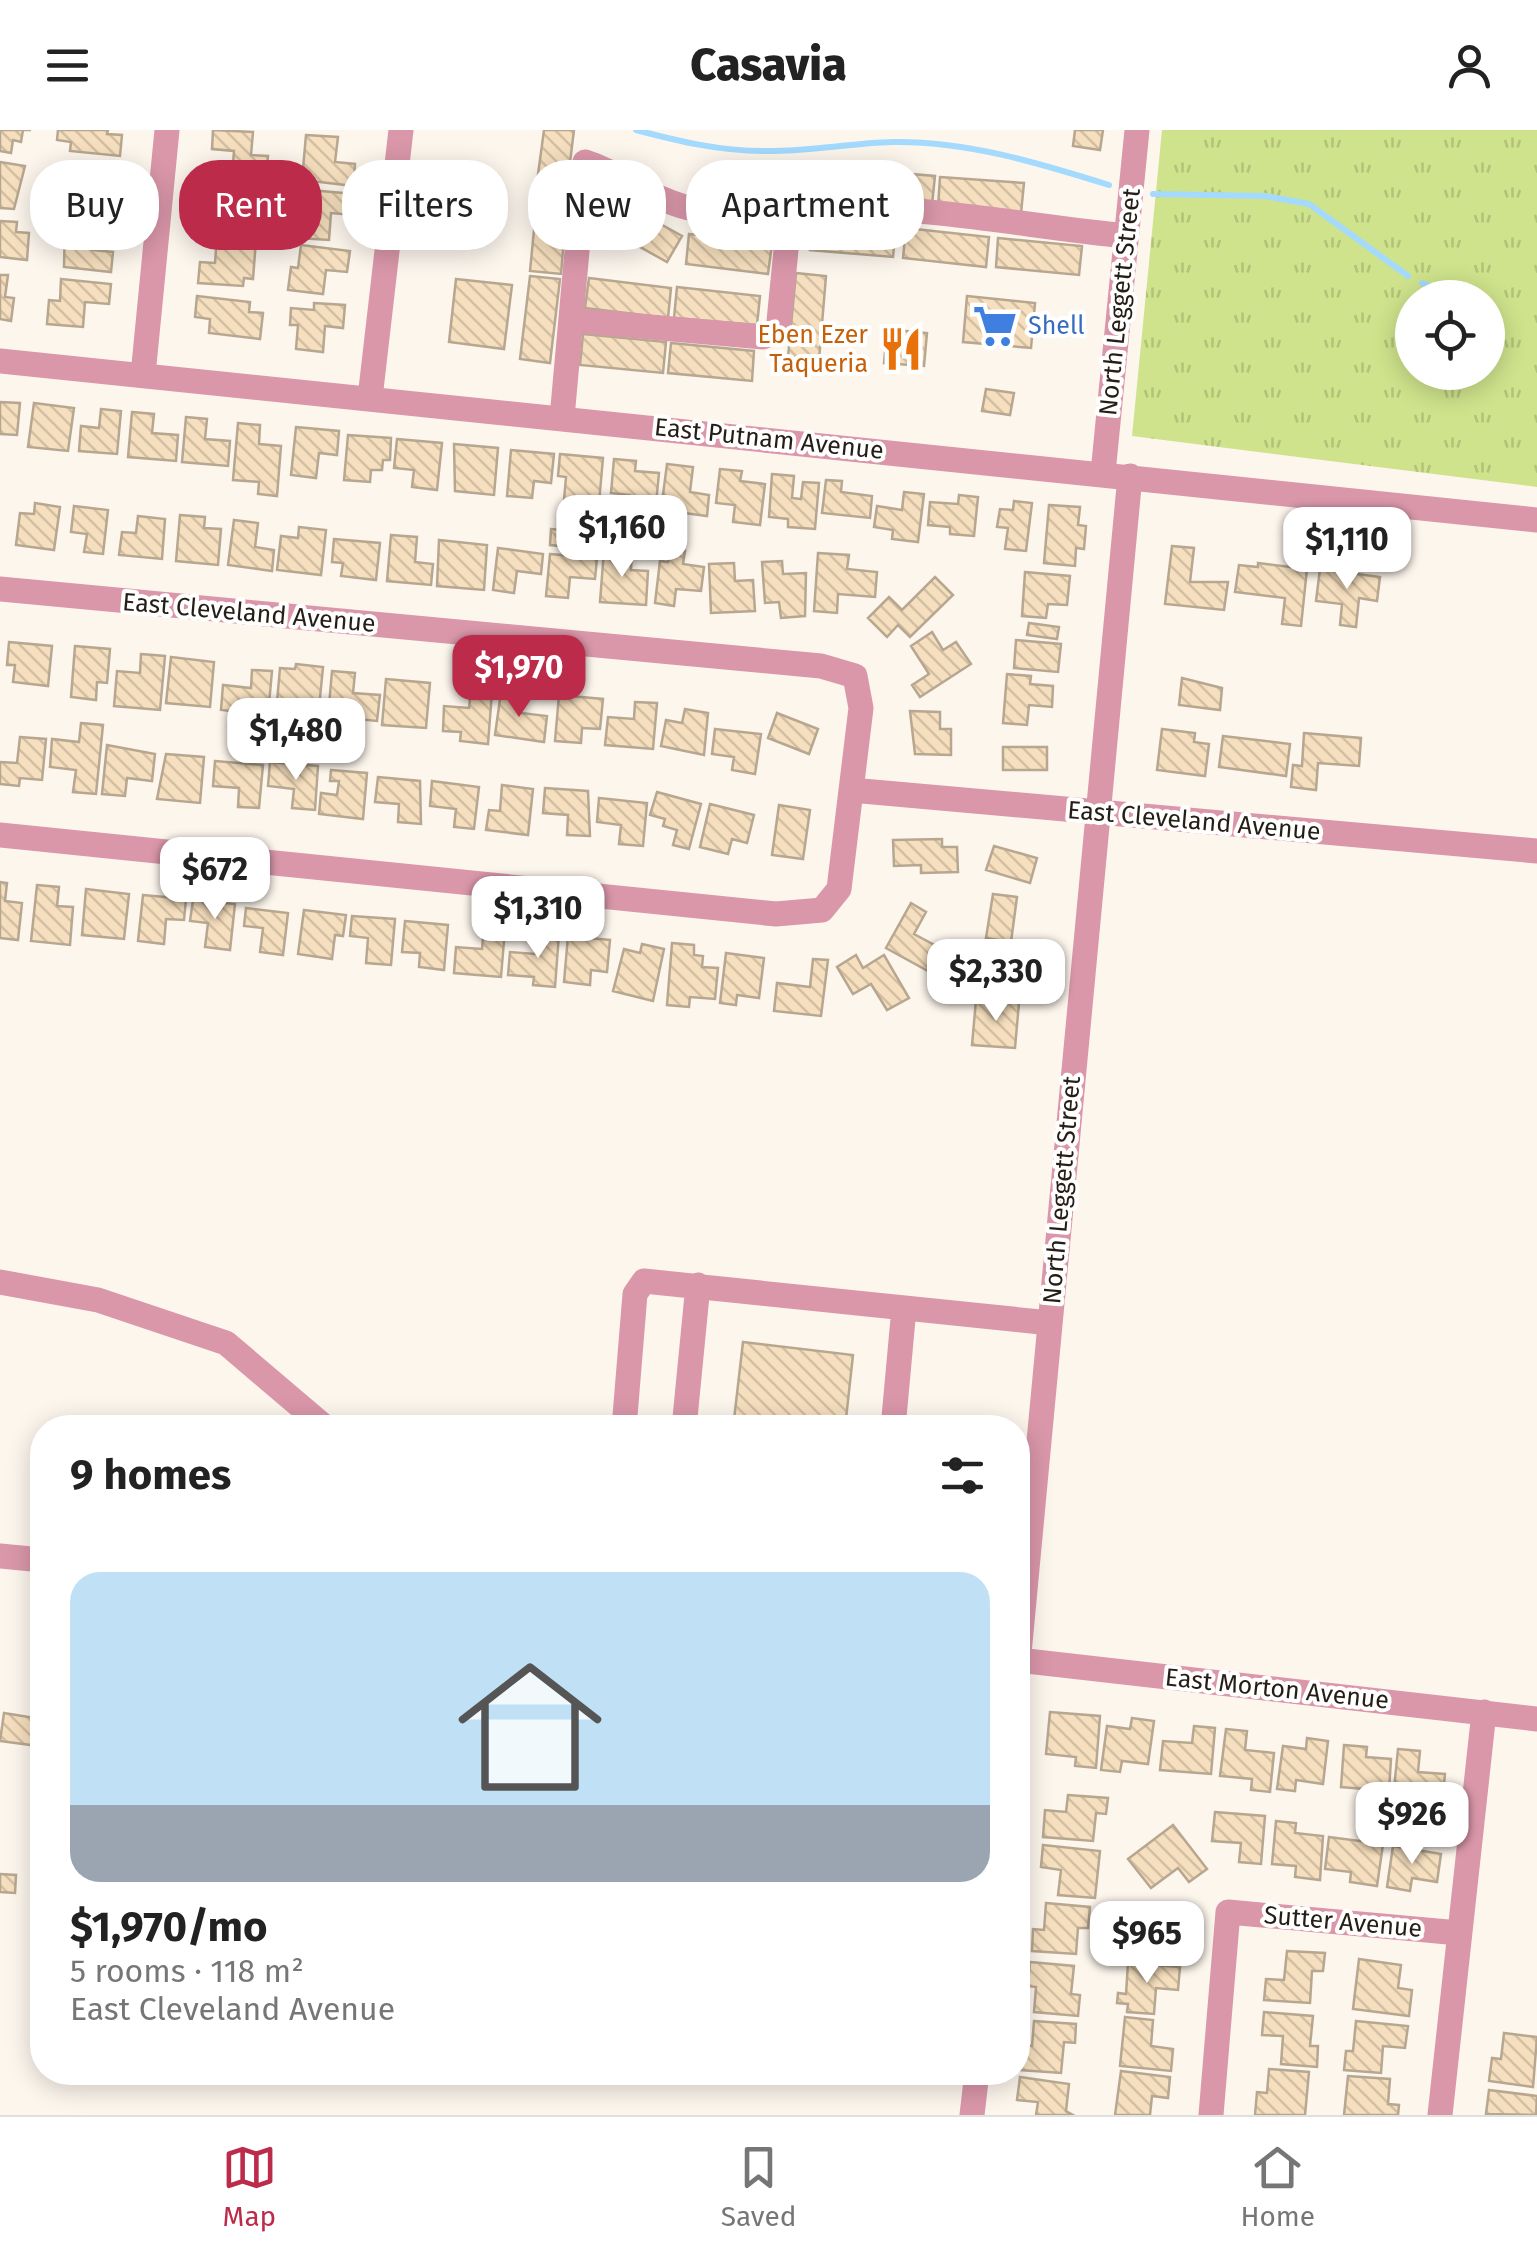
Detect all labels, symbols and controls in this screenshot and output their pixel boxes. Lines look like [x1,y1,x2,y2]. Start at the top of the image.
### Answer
icon: menu [40,38,95,93]
text: Casavia [690,38,847,92]
icon: person [1442,38,1497,93]
chip: Buy [30,160,159,250]
chip: Rent [179,160,322,250]
chip: Filters [342,160,508,250]
chip: New [528,160,666,250]
chip: Apartment [686,160,924,250]
street label: North Leggett Street [1093,186,1147,417]
map controls [1395,280,1505,390]
button: locate [1395,280,1505,390]
supermarket icon: Shell [971,302,1019,350]
place label: Shell [1028,311,1085,341]
place label: Eben Ezer Taqueria [757,320,868,379]
restaurant icon: Eben Ezer Taqueria [877,325,925,373]
street label: East Putnam Avenue [653,412,885,466]
pin: $1,160 [541,495,703,580]
pin: $1,110 [1266,507,1428,592]
text: $1,160 [578,508,666,546]
text: $1,110 [1305,520,1389,558]
street label: East Cleveland Avenue [121,587,377,639]
pin: $1,970 [438,635,600,720]
text: $1,970 [474,648,564,686]
pin: $1,480 [215,698,377,783]
text: $1,480 [249,711,343,749]
street label: East Cleveland Avenue [1066,795,1322,847]
pin: $672 [156,837,274,922]
text: $672 [182,850,248,888]
pin: $1,310 [457,876,619,961]
text: $1,310 [494,889,582,927]
pin: $2,330 [915,939,1077,1024]
text: $2,330 [949,952,1043,990]
street label: North Leggett Street [1037,1074,1087,1305]
icon: filters [935,1448,990,1503]
text: 9 homes [70,1450,231,1500]
icon: home [440,1637,620,1817]
street label: East Morton Avenue [1164,1662,1390,1716]
pin: $926 [1353,1782,1471,1867]
text: $926 [1378,1795,1446,1833]
street label: Sutter Avenue [1263,1900,1423,1944]
pin: $965 [1088,1901,1206,1986]
text: $1,970/mo [70,1902,268,1952]
text: $965 [1112,1914,1182,1952]
text: 5 rooms · 118 m² [70,1952,304,1990]
text: East Cleveland Avenue [70,1990,395,2028]
tab: Map [222,2140,277,2233]
tab: Saved [721,2140,797,2233]
tab: Home [1240,2140,1315,2233]

